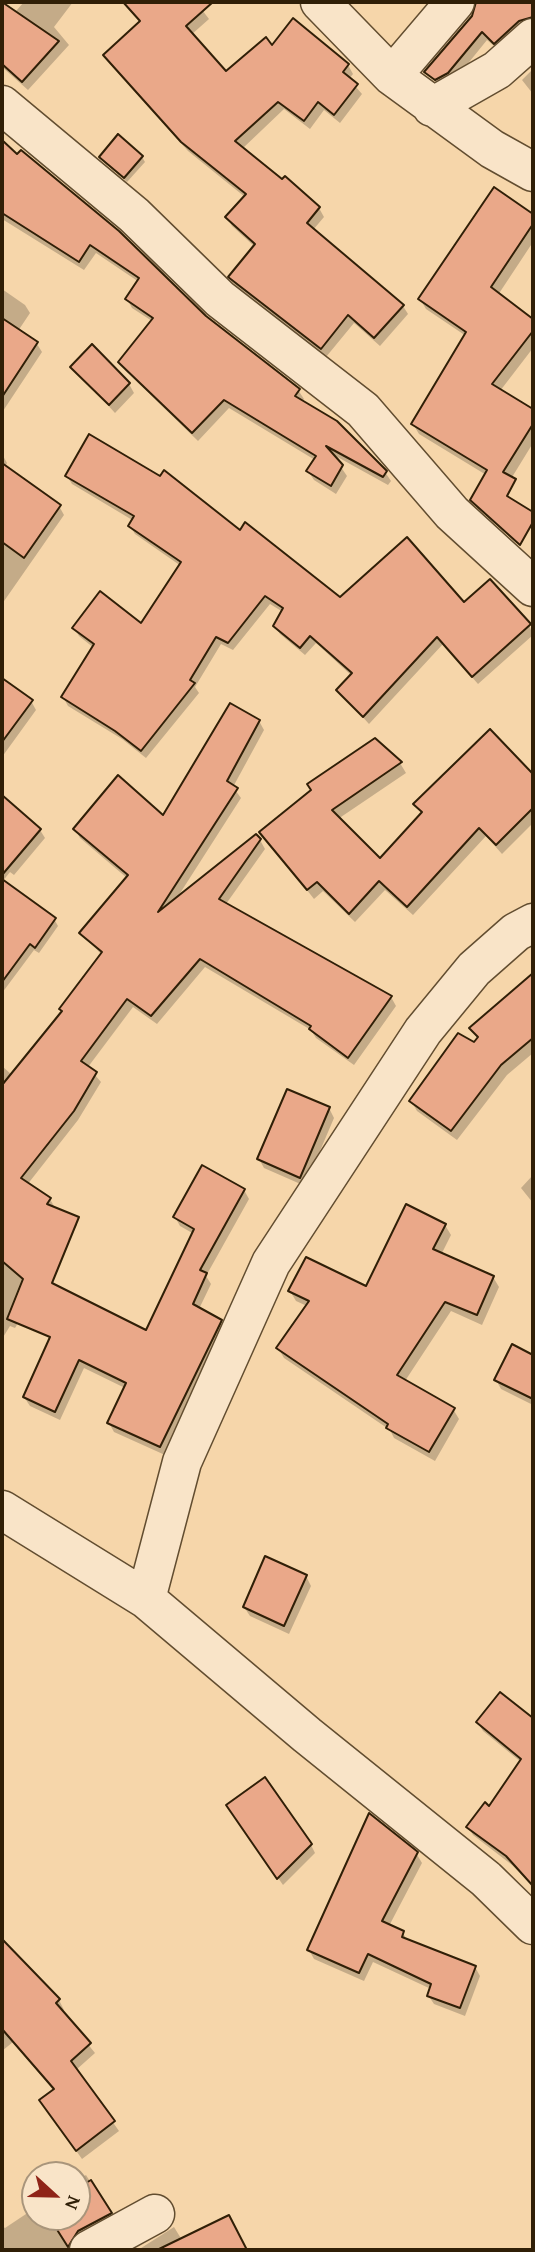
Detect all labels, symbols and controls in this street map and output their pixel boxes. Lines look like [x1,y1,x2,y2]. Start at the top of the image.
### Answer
north arrow [21,2161,91,2231]
text: N [58,2192,89,2214]

